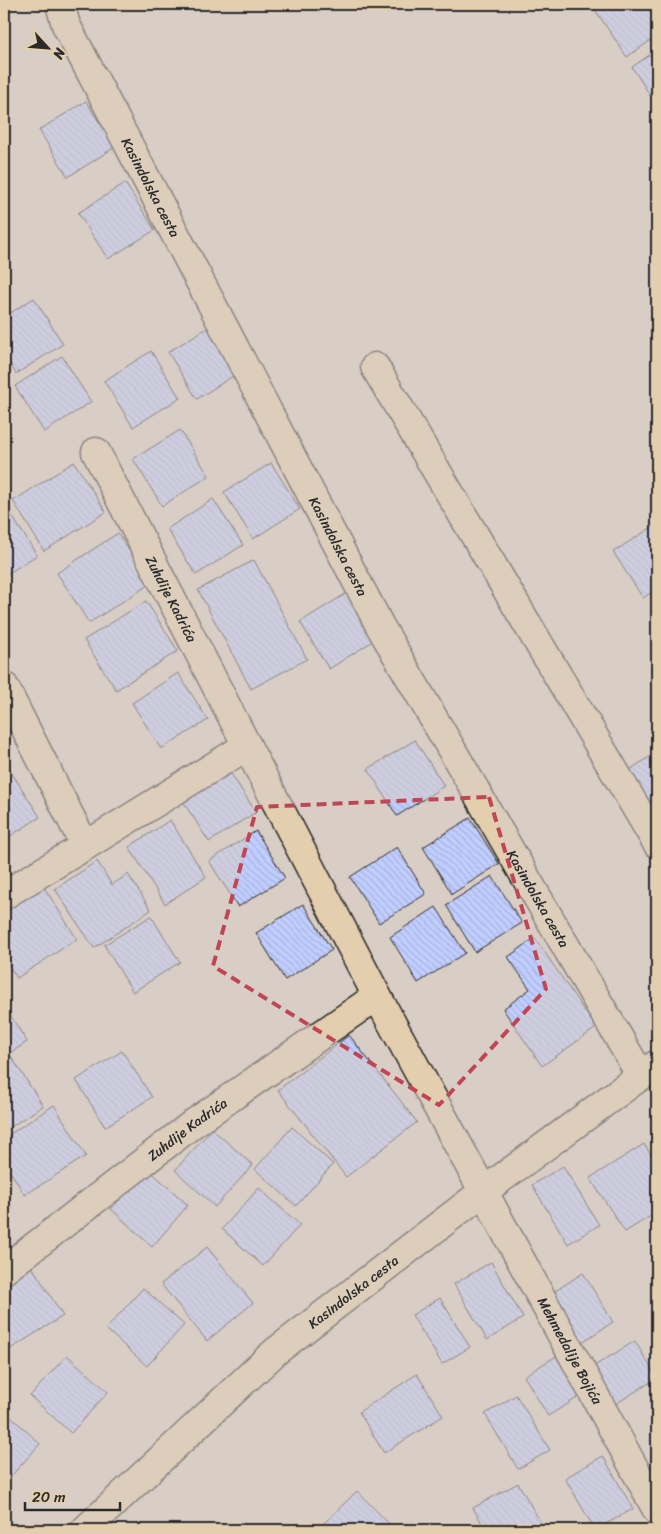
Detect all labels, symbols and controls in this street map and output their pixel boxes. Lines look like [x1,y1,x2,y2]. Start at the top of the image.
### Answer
north arrow [22,22,72,72]
text: N [46,43,73,64]
street label: Kasindolska cesta [114,133,187,242]
street label: Kasindolska cesta [301,492,374,601]
street label: Zuhdije Kadrića [138,551,204,647]
street label: Kasindolska cesta [499,845,576,953]
street label: Zuhdije Kadrića [142,1091,233,1168]
street label: Kasindolska cesta [302,1249,405,1336]
street label: Mehmedalije Bojića [530,1292,610,1410]
scale bar [25,1479,120,1511]
text: 20 m [32,1484,66,1510]

